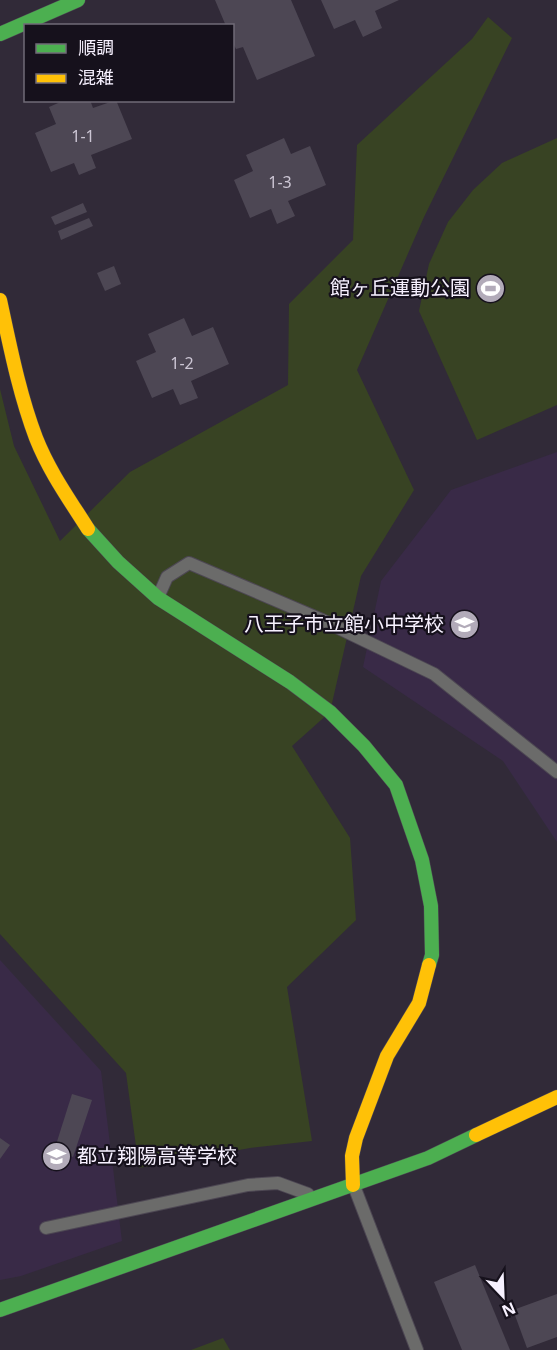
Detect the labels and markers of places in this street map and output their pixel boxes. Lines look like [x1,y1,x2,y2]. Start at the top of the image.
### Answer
sports icon: 館ヶ丘運動公園 [475,272,507,304]
place label: 館ヶ丘運動公園 [330,274,470,301]
school or university icon: 八王子市立館小中学校 [449,608,481,640]
place label: 八王子市立館小中学校 [244,610,444,637]
school or university icon: 都立翔陽高等学校 [40,1140,72,1172]
place label: 都立翔陽高等学校 [77,1142,237,1169]

